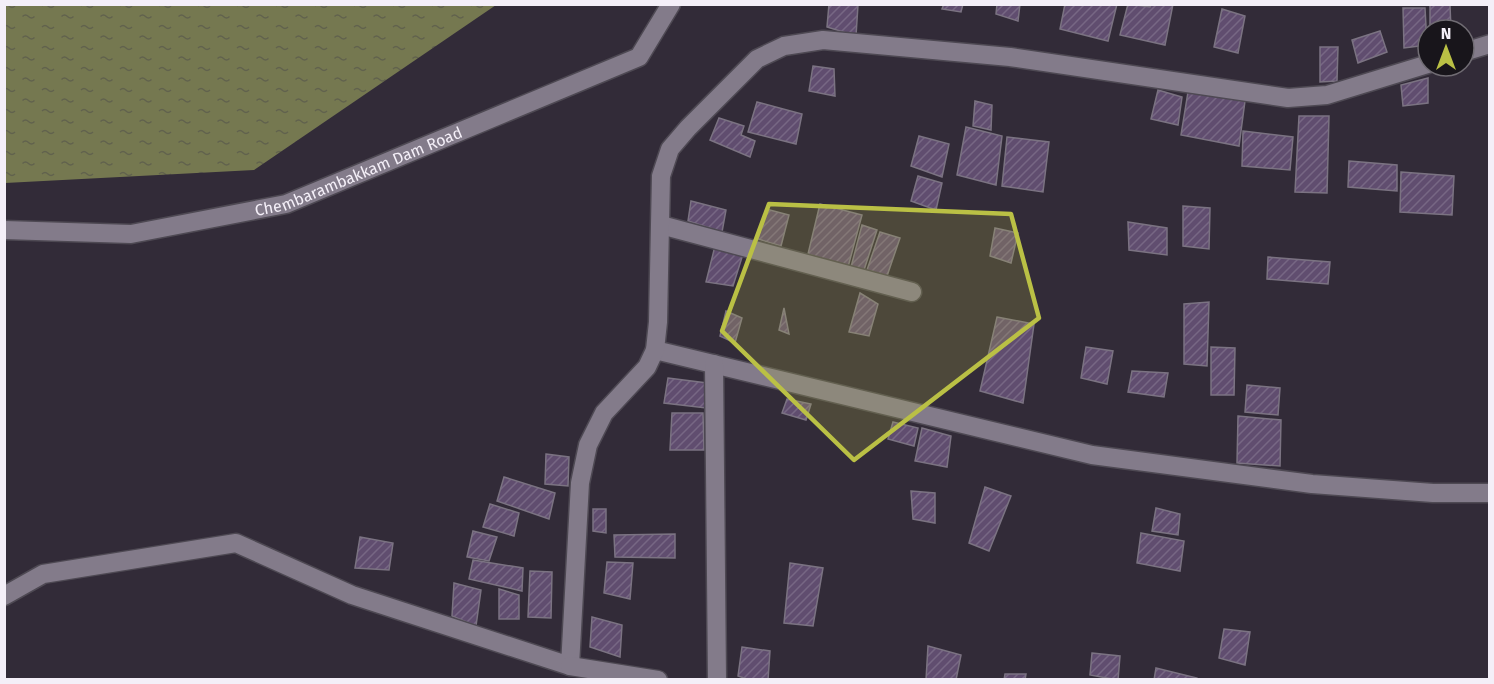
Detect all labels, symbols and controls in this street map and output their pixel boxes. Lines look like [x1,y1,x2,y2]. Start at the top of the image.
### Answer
north arrow [1416,18,1476,78]
text: N [1441,24,1451,43]
street label: Chembarambakkam Dam Road [253,122,465,219]

